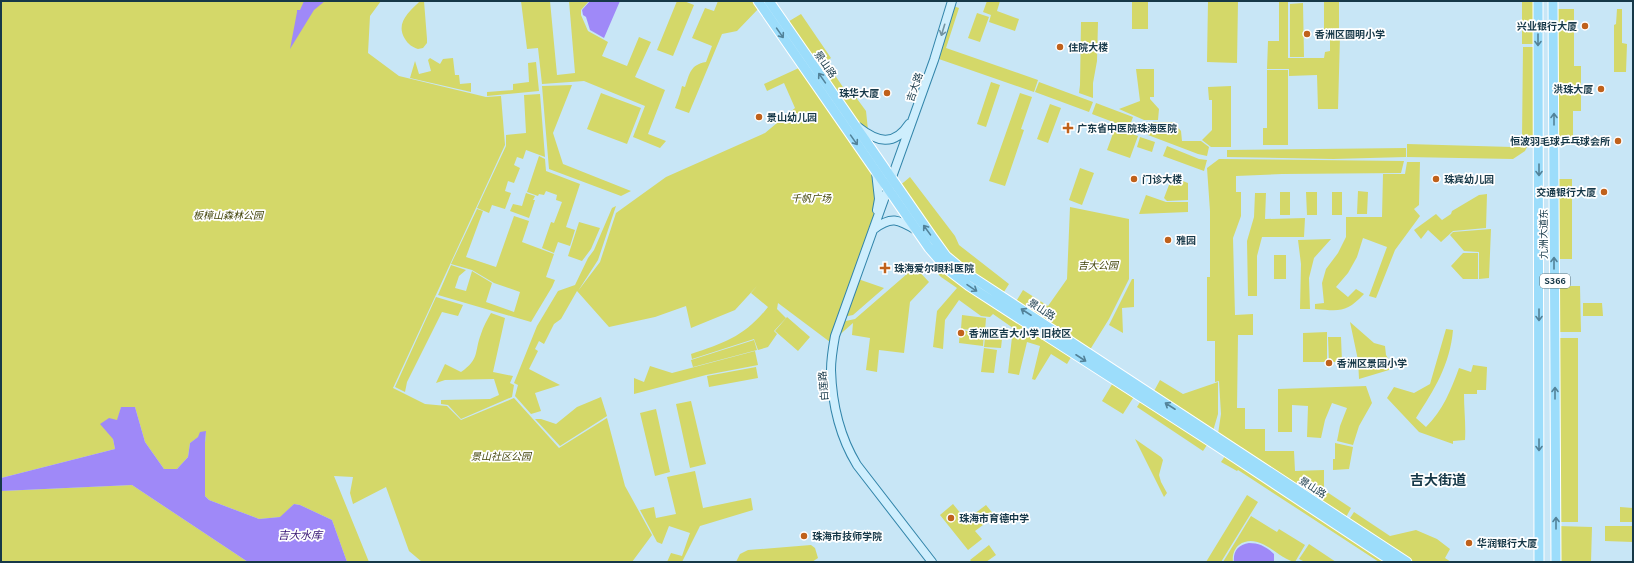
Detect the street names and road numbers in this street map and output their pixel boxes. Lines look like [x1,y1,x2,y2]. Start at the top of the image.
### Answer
street label: 景山路 [812,47,841,80]
street label: 吉大路 [902,70,926,103]
street label: 九洲大道东 [1535,209,1550,259]
road number: S366 [1540,274,1570,288]
street label: 景山路 [1026,294,1059,323]
street label: 白莲路 [814,370,831,402]
street label: 景山路 [1297,472,1330,501]

